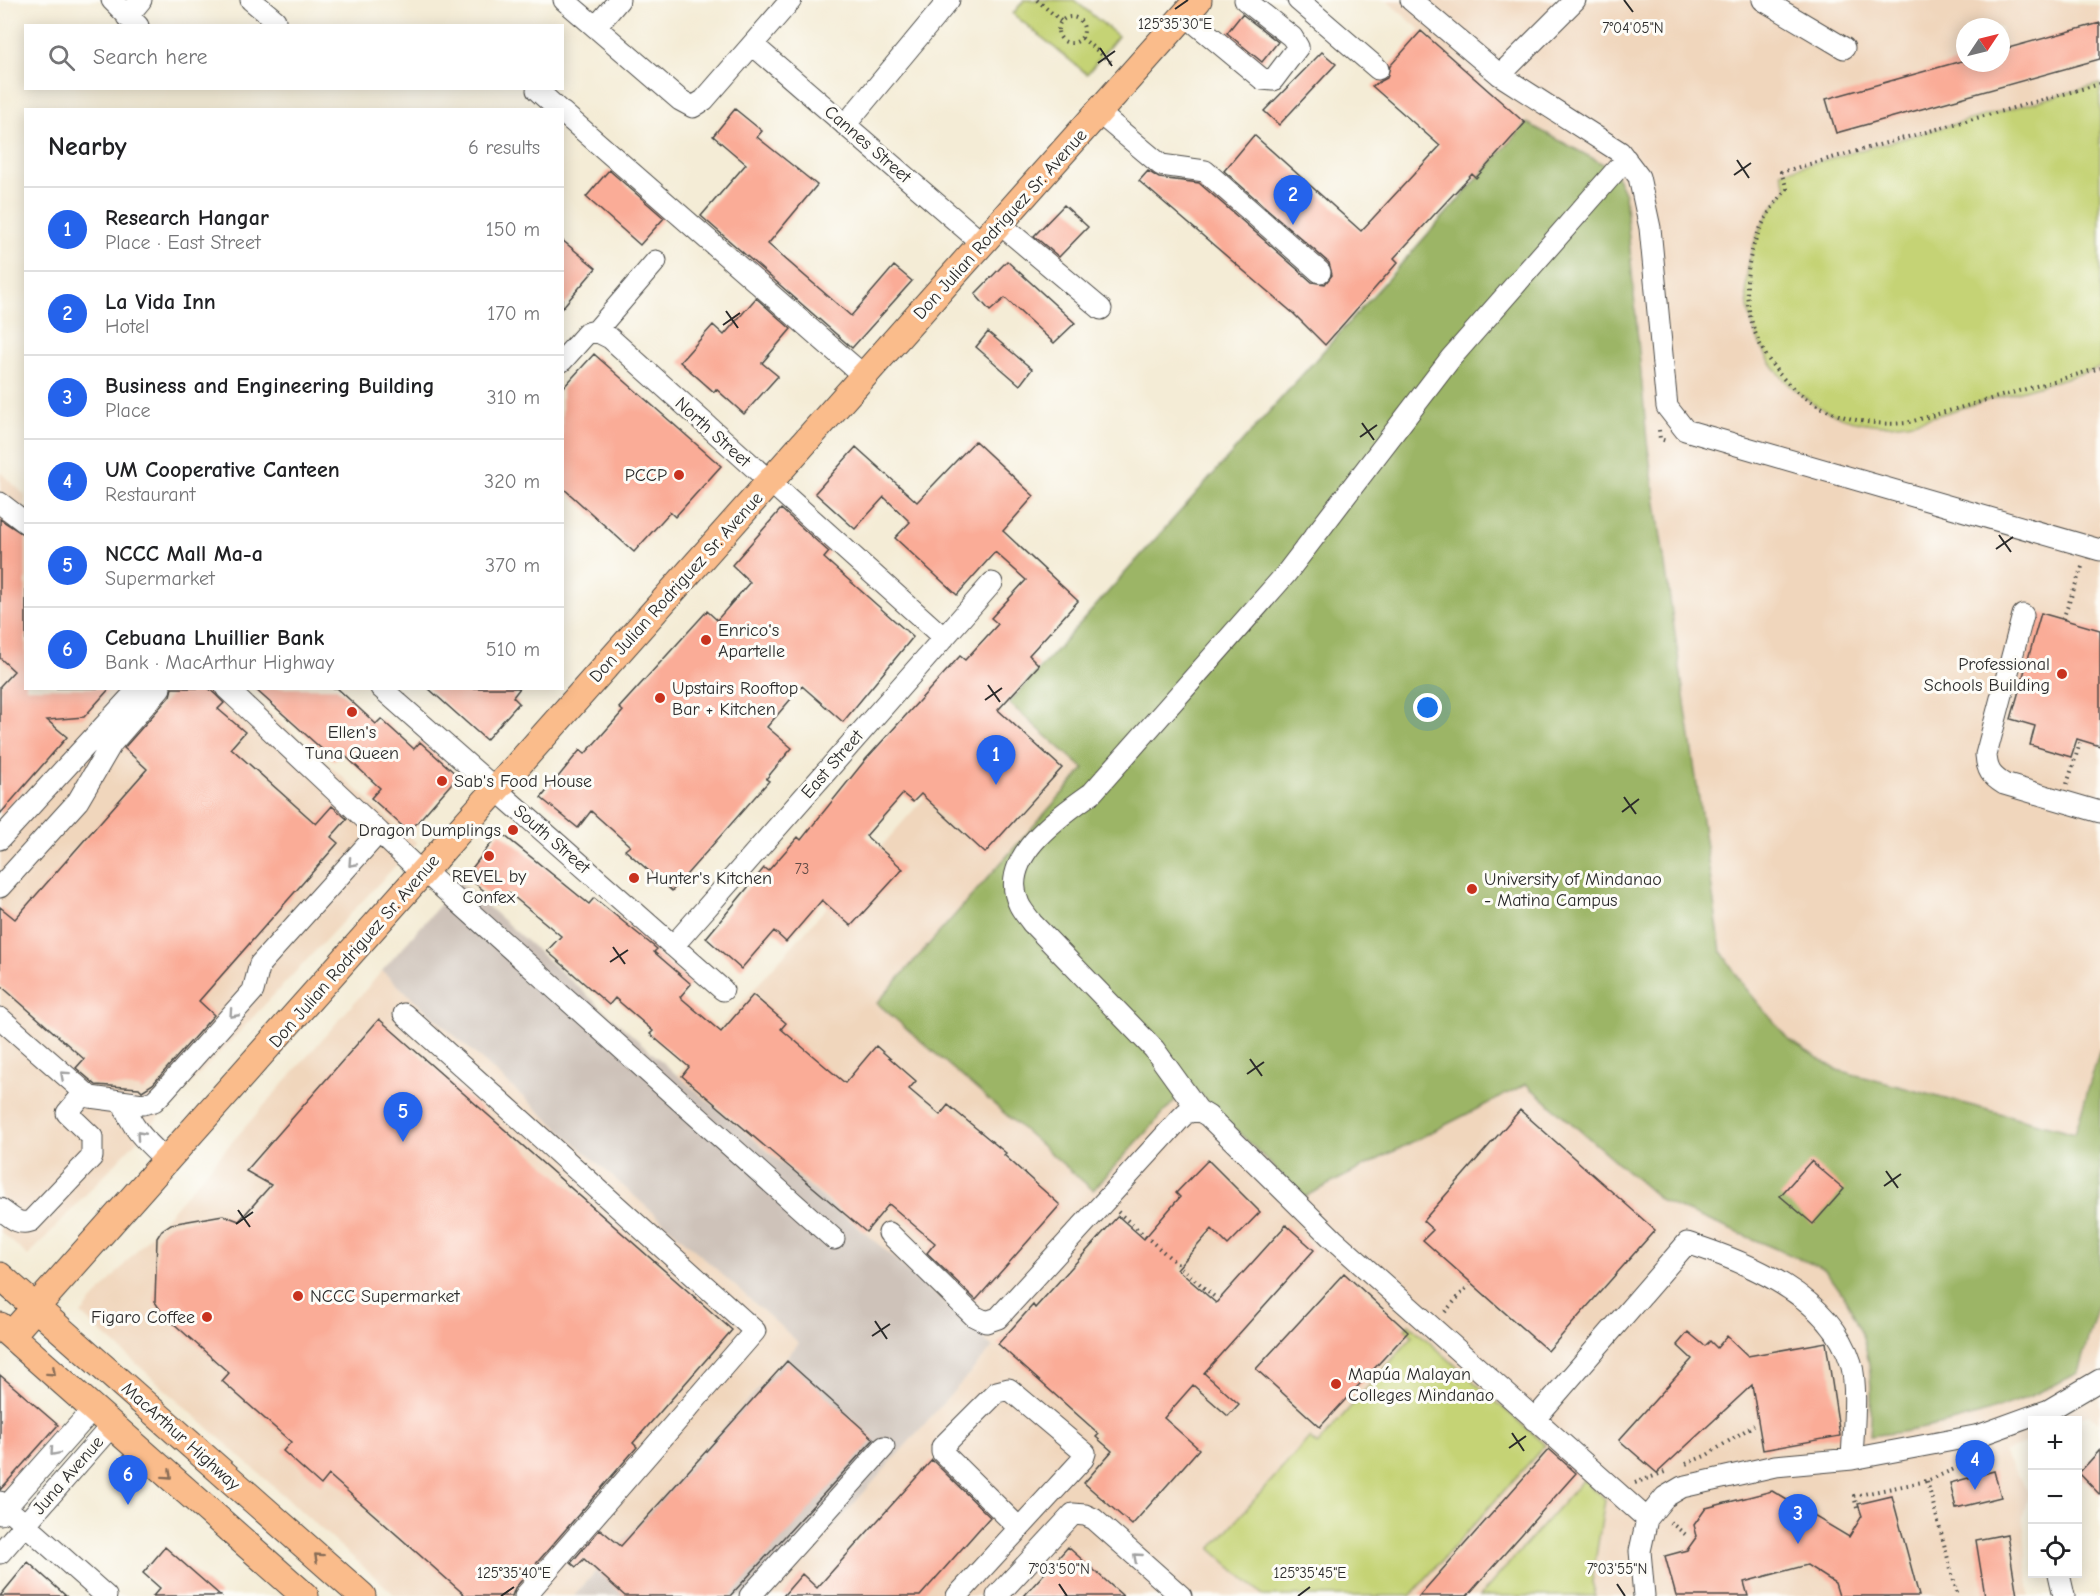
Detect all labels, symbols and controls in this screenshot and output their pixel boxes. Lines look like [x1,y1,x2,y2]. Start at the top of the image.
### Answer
text: 125°35'30"E [1138,15,1212,33]
north arrow [1956,18,2010,72]
text: 7°04'05"N [1602,19,1664,37]
search box [24,24,564,90]
icon: search [45,41,78,74]
text: Search here [93,44,208,70]
street label: Cannes Street [820,101,916,188]
street label: Don Julian Rodriguez Sr. Avenue [909,125,1091,324]
text: Nearby [48,132,127,162]
text: 6 results [468,136,540,159]
pin: 2 [1274,176,1312,225]
text: Research Hangar [105,205,269,231]
text: 1 [64,218,71,241]
text: 150 m [486,218,540,241]
text: Place · East Street [105,231,261,254]
text: La Vida Inn [105,289,216,315]
text: 2 [63,302,72,325]
text: 170 m [487,302,540,325]
text: Hotel [105,315,149,338]
text: Business and Engineering Building [105,373,434,399]
text: 3 [63,386,72,409]
text: 310 m [487,386,540,409]
street label: North Street [671,393,755,472]
text: Place [105,399,151,422]
text: UM Cooperative Canteen [105,457,340,483]
place label: PCCP [625,465,667,486]
marker: PCCP [672,468,686,482]
text: 4 [63,470,72,493]
text: 320 m [484,470,540,493]
text: Restaurant [105,483,195,506]
street label: Don Julian Rodriguez Sr. Avenue [585,488,767,687]
text: NCCC Mall Ma-a [105,541,263,567]
text: 5 [62,554,73,577]
text: 370 m [485,554,540,577]
text: Supermarket [105,567,215,590]
place label: Enrico's Apartelle [718,620,785,662]
text: Cebuana Lhuillier Bank [105,625,324,651]
marker: Enrico's Apartelle [699,633,713,647]
text: 6 [62,638,73,661]
text: 510 m [486,638,540,661]
text: Bank · MacArthur Highway [105,651,334,674]
place label: Professional Schools Building [1924,654,2050,696]
marker: Professional Schools Building [2055,667,2069,681]
place label: Upstairs Rooftop Bar + Kitchen [672,678,798,720]
marker: Upstairs Rooftop Bar + Kitchen [653,691,667,705]
your location [1413,693,1442,722]
marker: Ellen's Tuna Queen [345,705,359,719]
place label: Ellen's Tuna Queen [305,722,399,764]
street label: East Street [797,725,868,803]
pin: 1 [976,736,1016,785]
place label: Sab's Food House [454,771,592,792]
marker: Sab's Food House [435,774,449,788]
street label: South Street [509,800,595,879]
place label: Dragon Dumplings [359,820,501,841]
marker: Dragon Dumplings [506,823,520,837]
marker: REVEL by Confex [482,849,496,863]
street label: Don Julian Rodriguez Sr. Avenue [265,851,444,1052]
one-way arrow [348,856,359,867]
house number: 73 [795,860,809,878]
place label: REVEL by Confex [452,866,527,908]
place label: Hunter's Kitchen [646,868,772,889]
place label: University of Mindanao - Matina Campus [1484,869,1662,911]
marker: Hunter's Kitchen [627,871,641,885]
marker: University of Mindanao - Matina Campus [1465,882,1479,896]
one-way arrow [229,1007,240,1018]
one-way arrow [61,1071,71,1082]
pin: 5 [384,1092,422,1142]
one-way arrow [136,1132,147,1142]
place label: NCCC Supermarket [310,1286,461,1307]
marker: NCCC Supermarket [291,1289,305,1303]
place label: Figaro Coffee [91,1307,195,1328]
marker: Figaro Coffee [200,1310,214,1324]
place label: Mapúa Malayan Colleges Mindanao [1348,1364,1494,1406]
one-way arrow [45,1365,56,1376]
marker: Mapúa Malayan Colleges Mindanao [1329,1377,1343,1391]
street label: MacArthur Highway [117,1378,245,1496]
map controls [2028,1416,2082,1578]
button: + [2028,1416,2082,1470]
street label: Juna Avenue [28,1432,108,1519]
pin: 4 [1956,1440,1994,1490]
one-way arrow [51,1446,62,1457]
pin: 6 [108,1456,148,1505]
one-way arrow [162,1468,172,1479]
button: − [2028,1470,2082,1524]
pin: 3 [1778,1494,1818,1544]
button: locate [2028,1524,2082,1578]
one-way arrow [314,1553,325,1564]
one-way arrow [1133,1553,1144,1564]
text: 7°03'50"N [1028,1560,1090,1578]
text: 7°03'55"N [1587,1560,1647,1578]
text: 125°35'40"E [477,1564,551,1582]
text: 125°35'45"E [1274,1564,1346,1582]

